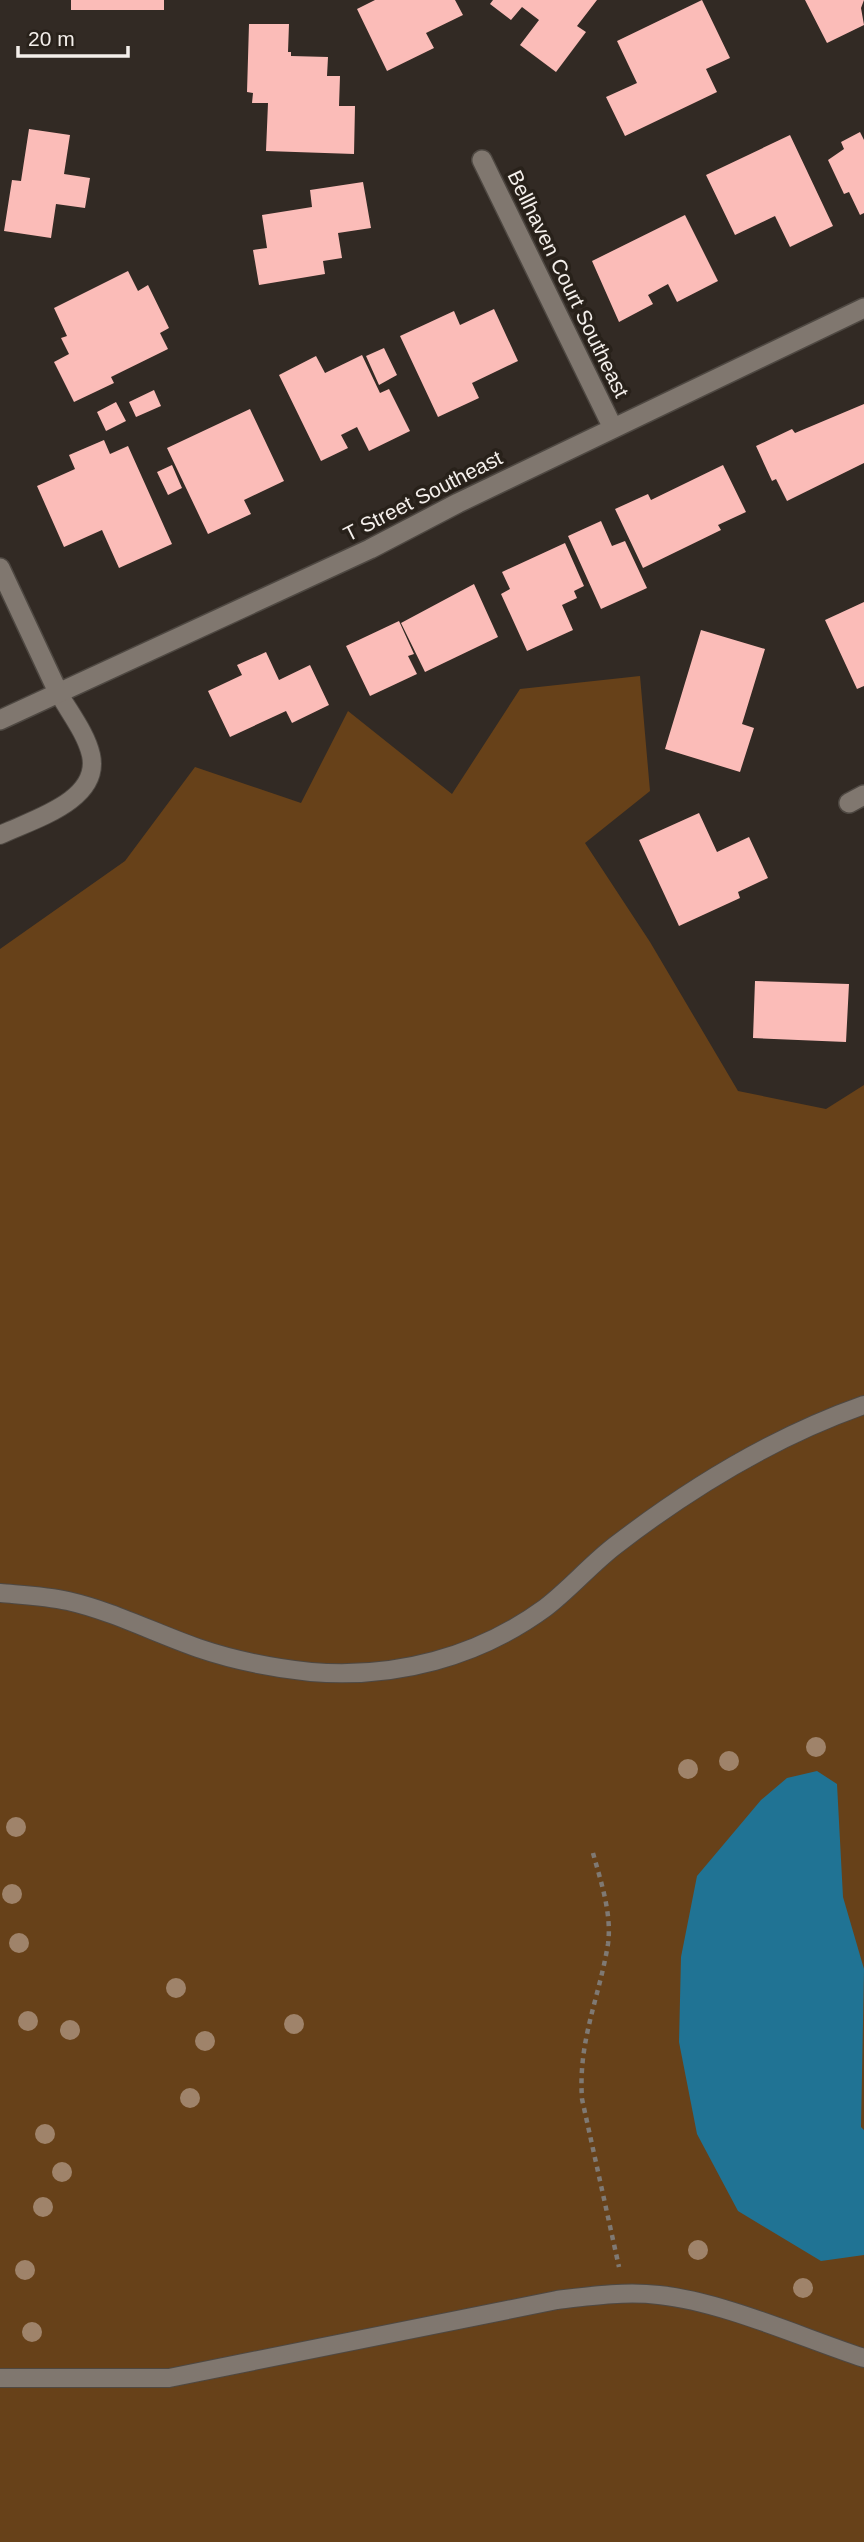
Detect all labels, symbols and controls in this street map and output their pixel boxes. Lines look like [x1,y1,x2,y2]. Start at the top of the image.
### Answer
scale bar [18,14,128,58]
text: 20 m [28,27,75,50]
street label: Bellhaven Court Southeast [503,166,634,401]
street label: T Street Southeast [340,446,506,545]

